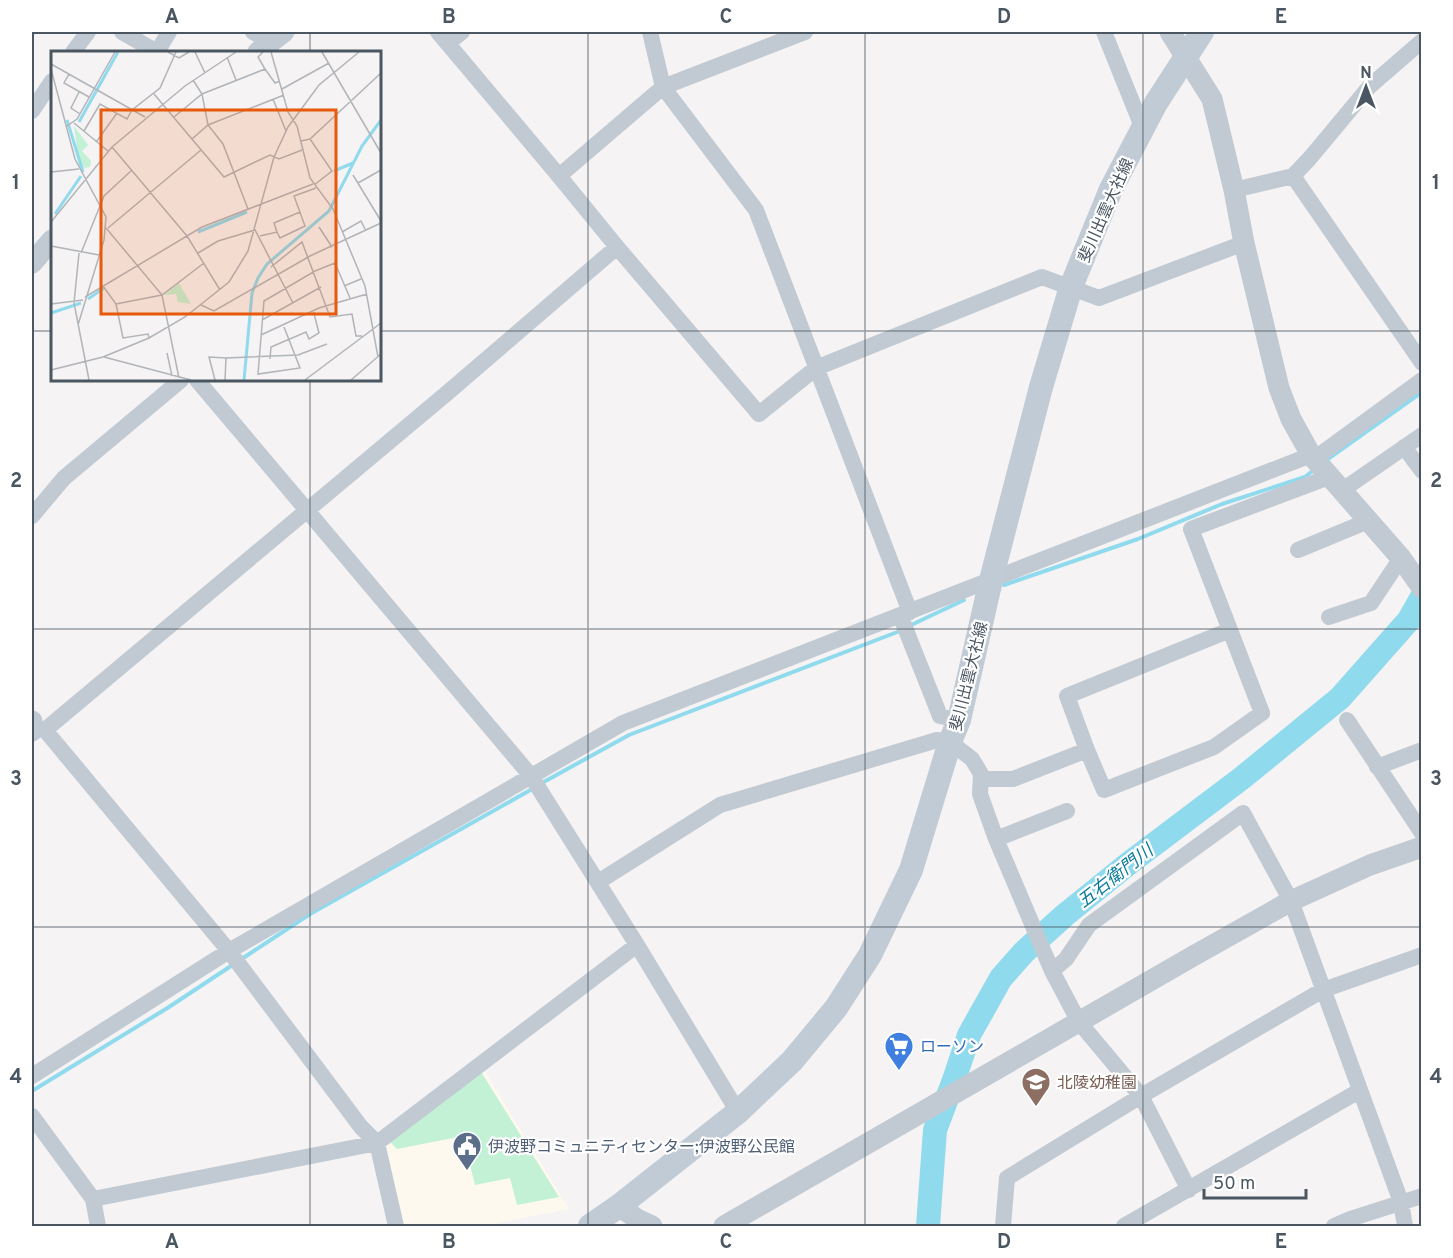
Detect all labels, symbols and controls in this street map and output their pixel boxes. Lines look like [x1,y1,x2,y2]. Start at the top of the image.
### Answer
text: A [165,5,179,31]
text: B [442,5,456,31]
text: C [720,5,732,31]
text: D [997,5,1011,31]
text: E [1275,5,1287,31]
inset map [51,51,381,381]
north arrow [1336,57,1396,117]
text: N [1360,64,1372,84]
street label: 斐川出雲大社線 [1075,156,1139,266]
text: 1 [12,171,20,197]
text: 1 [1432,171,1440,197]
text: 2 [10,469,22,495]
text: 2 [1430,469,1442,495]
street label: 斐川出雲大社線 [947,620,993,733]
text: 3 [10,767,22,793]
text: 3 [1430,767,1442,793]
water label: 五右衛門川 [1073,839,1160,914]
supermarket icon: ローソン [883,1030,915,1072]
place label: ローソン [920,1038,984,1058]
text: 4 [10,1065,22,1091]
text: 4 [1430,1065,1442,1091]
school or university icon: 北陵幼稚園 [1020,1066,1052,1108]
place label: 北陵幼稚園 [1057,1074,1137,1094]
public building icon: 伊波野コミュニティセンター;伊波野公民館 [451,1130,483,1172]
place label: 伊波野コミュニティセンター;伊波野公民館 [488,1138,795,1158]
scale bar [1204,1162,1306,1200]
text: 50 m [1213,1173,1255,1196]
text: A [165,1230,179,1256]
text: B [442,1230,456,1256]
text: C [720,1230,732,1256]
text: D [997,1230,1011,1256]
text: E [1275,1230,1287,1256]

